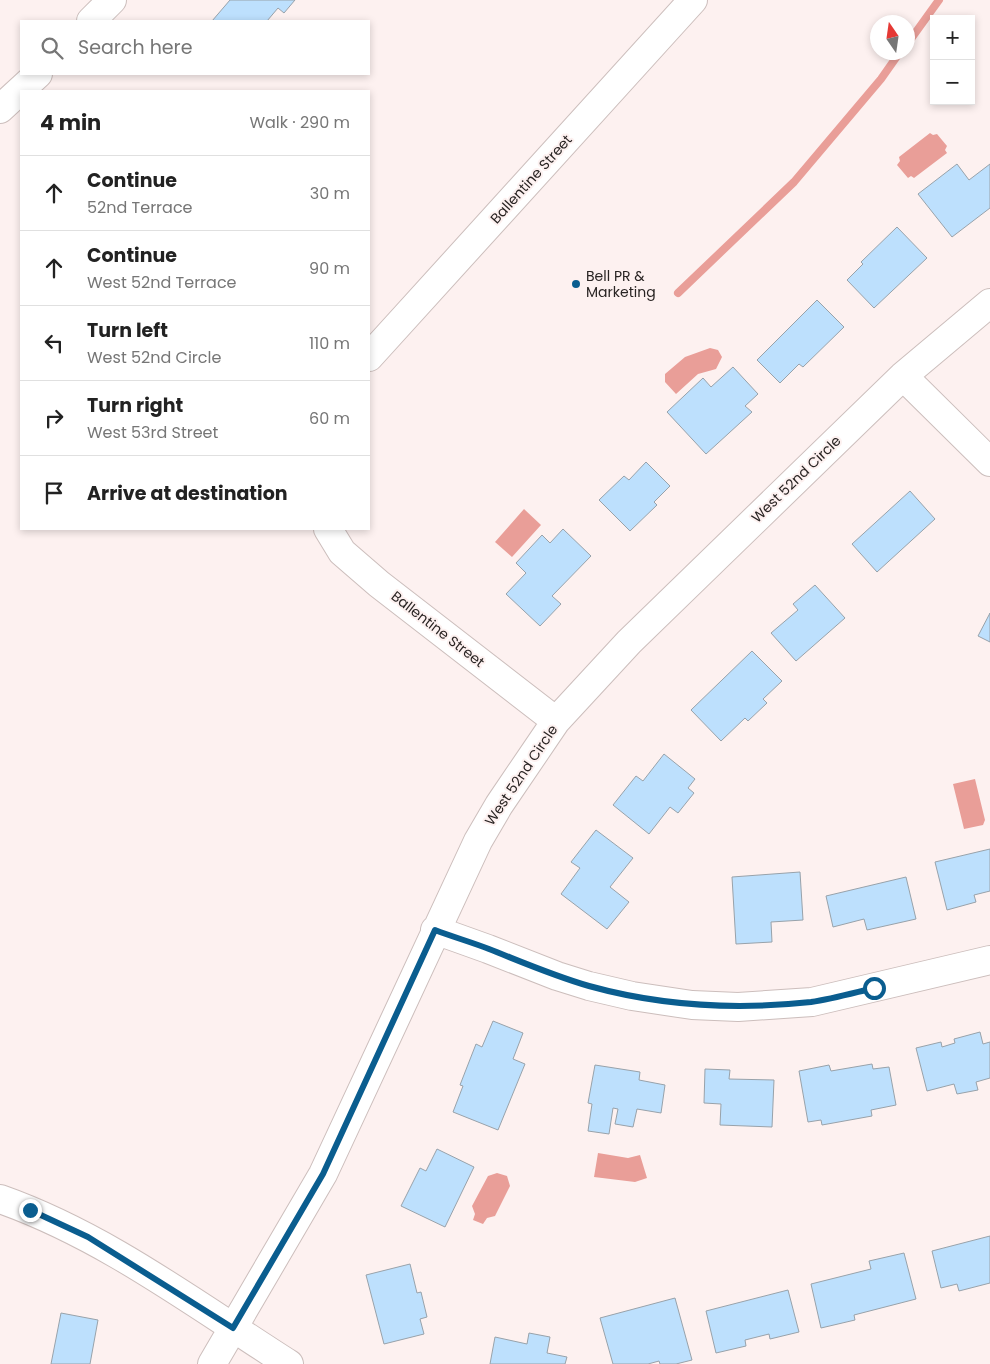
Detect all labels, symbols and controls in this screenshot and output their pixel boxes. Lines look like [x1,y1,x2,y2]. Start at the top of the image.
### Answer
north arrow [870,15,915,60]
map controls [930,15,975,105]
button: + [930,15,975,60]
search box [20,20,370,75]
icon: search [38,34,66,62]
text: Search here [78,34,192,61]
button: − [930,60,975,105]
text: 4 min [40,108,101,137]
text: Walk · 290 m [249,111,350,134]
street label: Ballentine Street [486,130,576,228]
text: Continue [87,167,177,194]
icon: ahead [40,179,68,207]
text: 30 m [310,182,350,205]
text: 52nd Terrace [87,196,193,219]
text: Continue [87,242,177,269]
icon: ahead [40,254,68,282]
text: 90 m [309,257,350,280]
place label: Bell PR & Marketing [586,266,656,302]
text: West 52nd Terrace [87,271,237,294]
marker: Bell PR & Marketing [570,278,582,290]
text: Turn left [87,317,168,344]
icon: left [40,329,68,357]
text: 110 m [309,332,350,355]
text: West 52nd Circle [87,346,221,369]
text: Turn right [87,392,183,419]
icon: right [40,404,68,432]
text: 60 m [309,407,350,430]
text: West 53rd Street [87,421,218,444]
street label: West 52nd Circle [747,431,845,527]
icon: arrive [40,479,68,507]
text: Arrive at destination [87,480,288,507]
street label: Ballentine Street [387,586,489,672]
street label: West 52nd Circle [480,720,562,829]
route start [863,977,886,1000]
route end [19,1199,42,1222]

